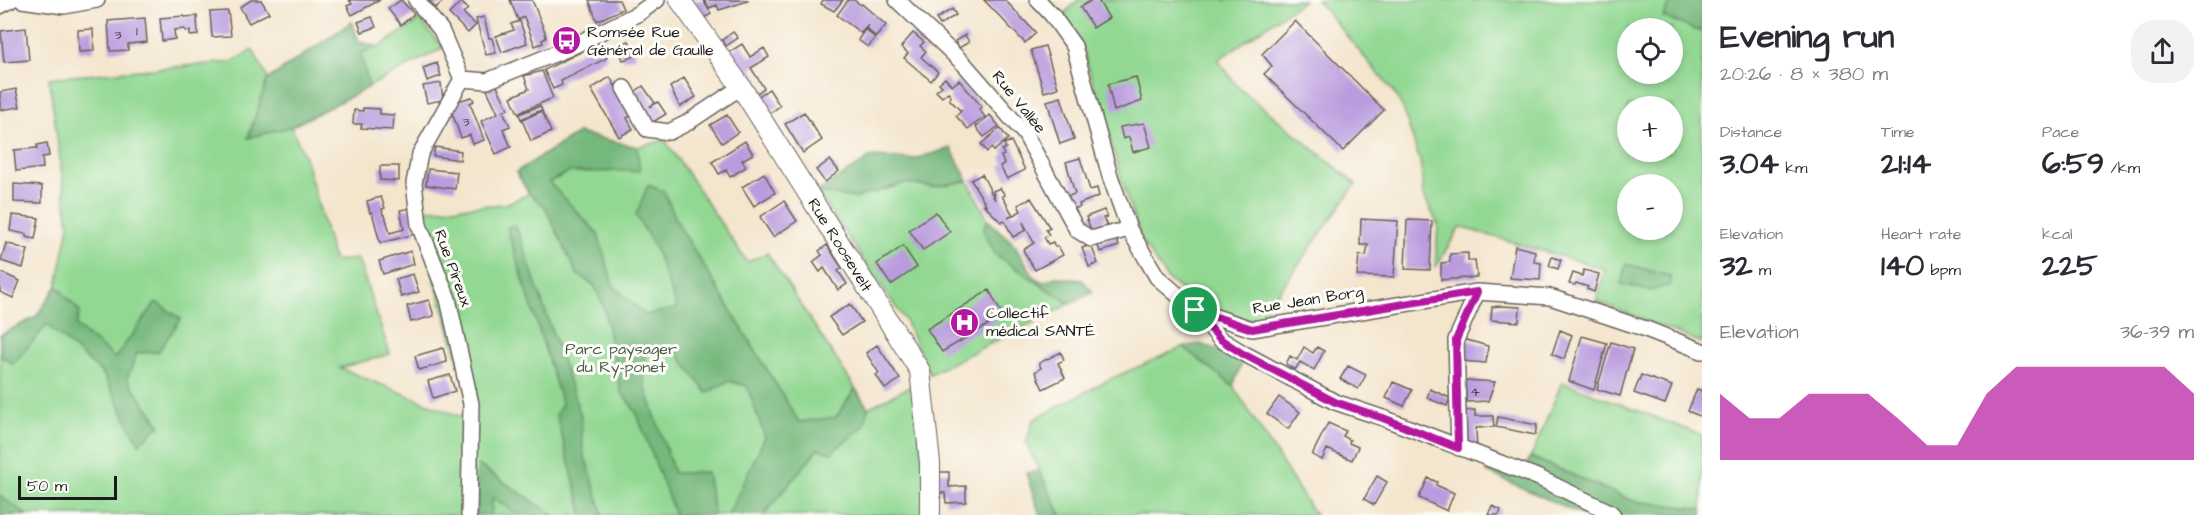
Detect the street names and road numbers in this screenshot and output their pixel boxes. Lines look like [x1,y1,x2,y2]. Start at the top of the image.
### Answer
street label: Rue Vallée [987,66,1051,138]
street label: Rue Roosevelt [802,194,878,296]
street label: Rue Pireux [429,226,477,310]
street label: Rue Jean Borg [1251,280,1365,321]

